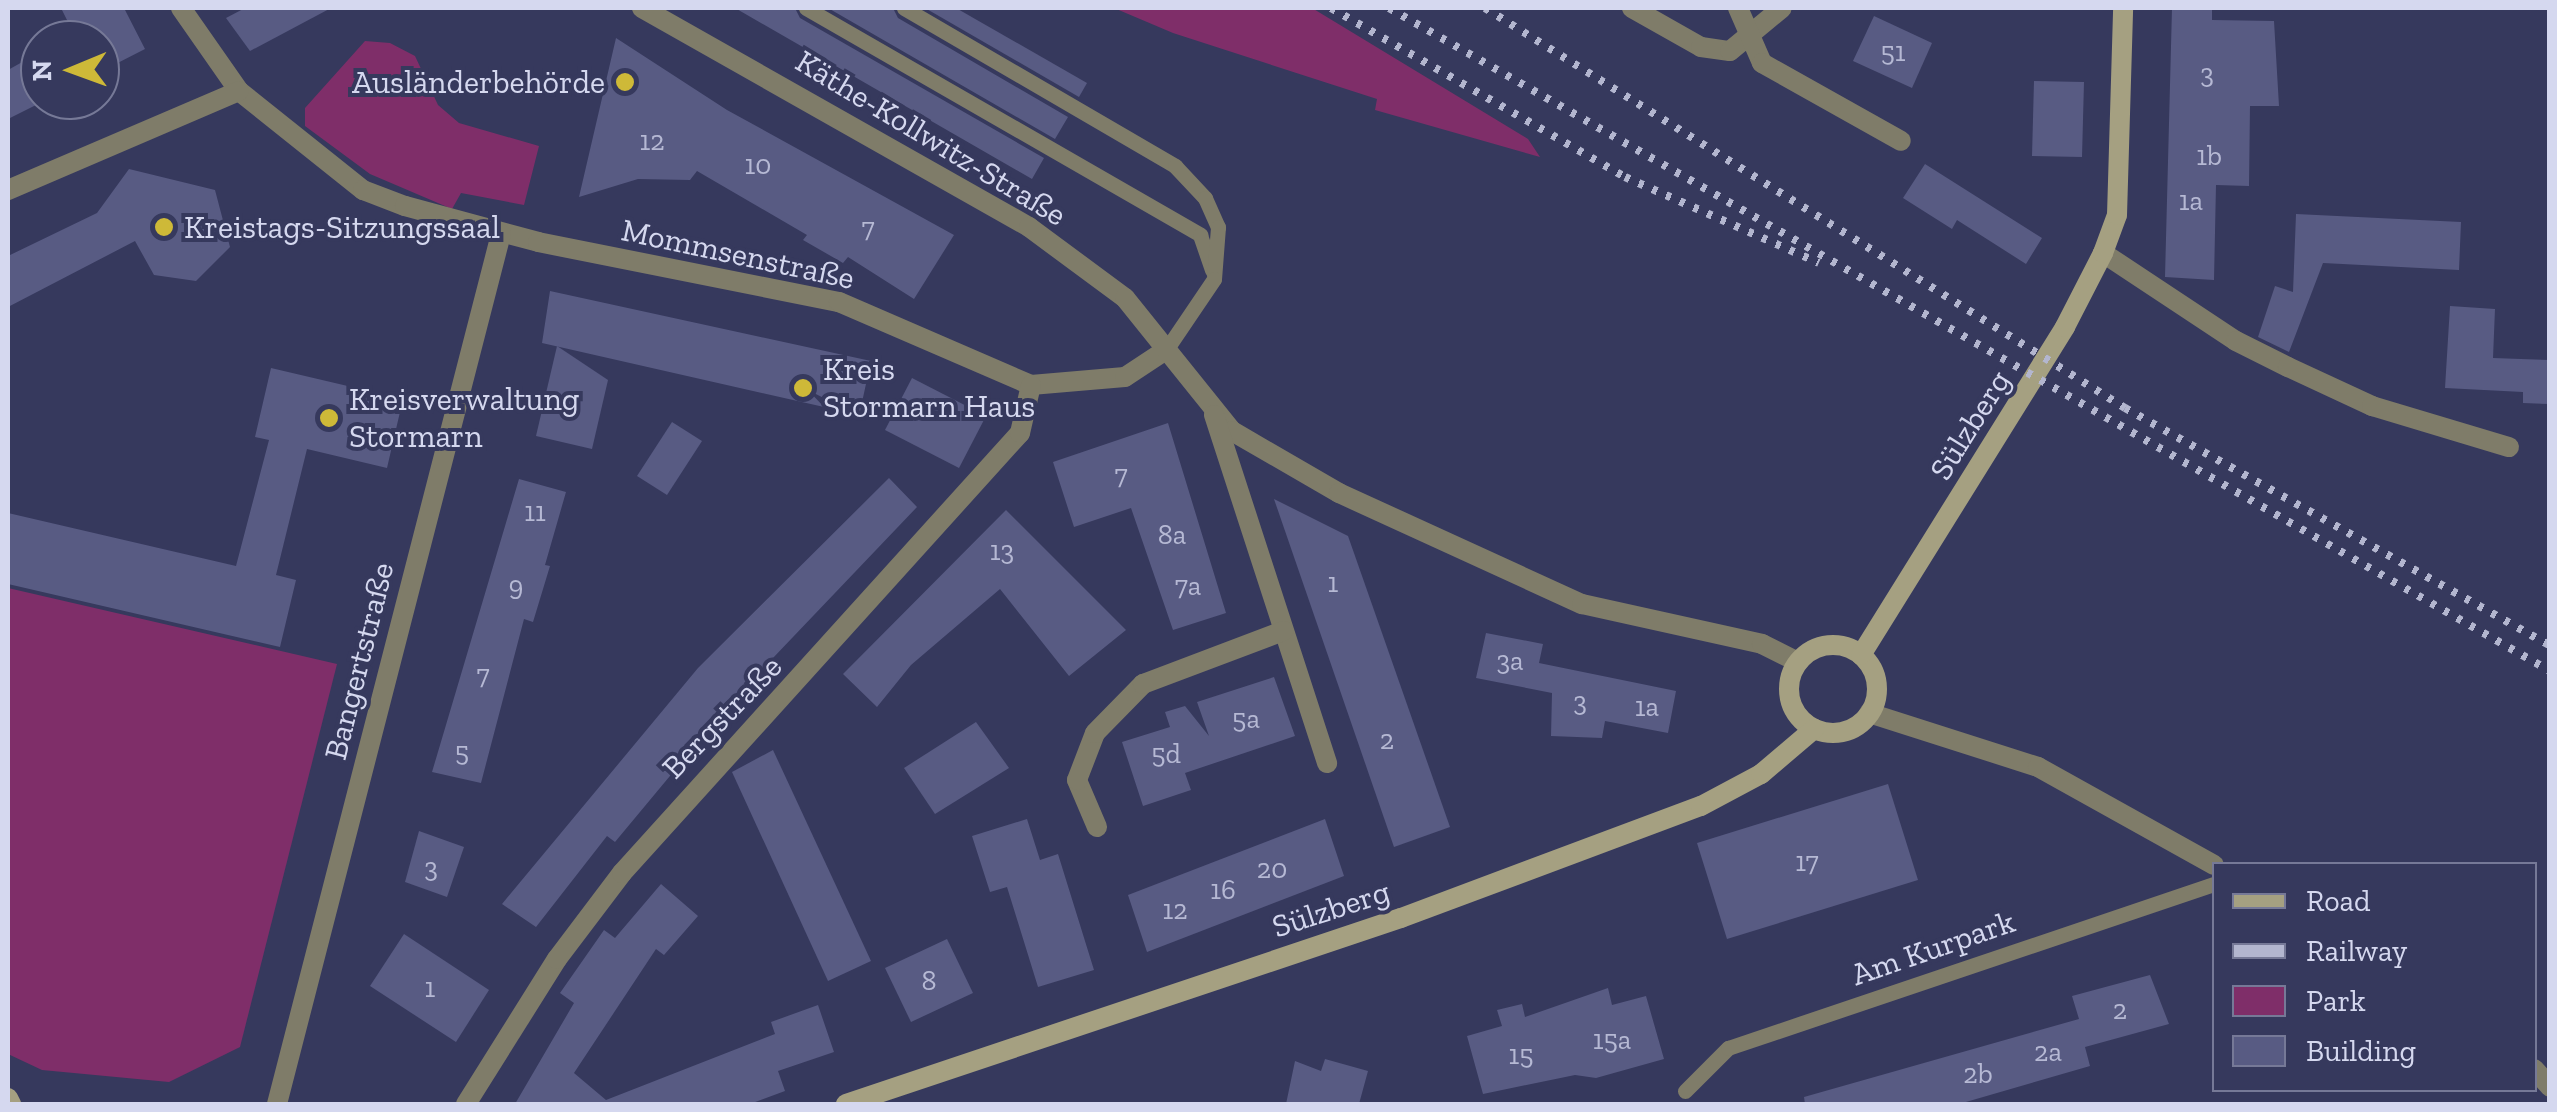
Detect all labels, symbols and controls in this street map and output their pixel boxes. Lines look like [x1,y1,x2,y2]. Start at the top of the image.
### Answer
north arrow [20,20,120,120]
house number: 51 [1880,35,1906,69]
street label: Käthe-Kollwitz-Straße [789,42,1073,234]
house number: 3 [2200,57,2214,91]
text: N [25,60,58,81]
place label: Ausländerbehörde [352,63,605,101]
marker: Ausländerbehörde [614,71,636,93]
house number: 12 [639,124,665,158]
house number: 1b [2196,139,2222,173]
house number: 10 [745,148,771,182]
house number: 1a [2179,184,2203,218]
place label: Kreistags-Sitzungssaal [184,208,500,246]
street label: Mommsenstraße [618,211,858,297]
house number: 7 [861,211,875,245]
marker: Kreistags-Sitzungssaal [153,216,175,238]
place label: Kreis Stormarn Haus [823,351,1035,426]
street label: Sülzberg [1922,363,2018,487]
marker: Kreis Stormarn Haus [792,377,814,399]
place label: Kreisverwaltung Stormarn [349,381,579,456]
marker: Kreisverwaltung Stormarn [318,407,340,429]
house number: 7 [1114,458,1128,492]
house number: 11 [524,495,546,529]
house number: 8a [1158,518,1186,552]
house number: 13 [990,534,1014,568]
street label: Bangertstraße [316,559,402,763]
house number: 1 [1328,566,1338,600]
house number: 9 [509,569,523,603]
house number: 7a [1175,569,1201,603]
house number: 3a [1496,644,1524,678]
street label: Bergstraße [654,648,790,786]
house number: 7 [476,658,490,692]
house number: 3 [1573,685,1587,719]
house number: 1a [1635,690,1659,724]
house number: 5a [1232,702,1260,736]
house number: 2 [1380,723,1394,757]
house number: 5 [455,735,469,769]
house number: 5d [1151,737,1181,771]
house number: 17 [1795,845,1819,879]
house number: 3 [424,851,438,885]
house number: 20 [1257,852,1287,886]
legend [2212,862,2537,1092]
street label: Sülzberg [1267,872,1395,946]
house number: 16 [1210,873,1236,907]
text: Road [2306,883,2371,919]
house number: 12 [1162,893,1188,927]
street label: Am Kurpark [1846,902,2020,994]
text: Railway [2306,933,2407,969]
house number: 8 [921,964,937,998]
house number: 1 [425,971,435,1005]
text: Park [2306,983,2366,1019]
house number: 2 [2113,993,2127,1027]
house number: 15a [1593,1023,1631,1057]
text: Building [2306,1033,2416,1069]
house number: 2a [2034,1035,2062,1069]
house number: 15 [1508,1038,1534,1072]
house number: 2b [1963,1057,1993,1091]

